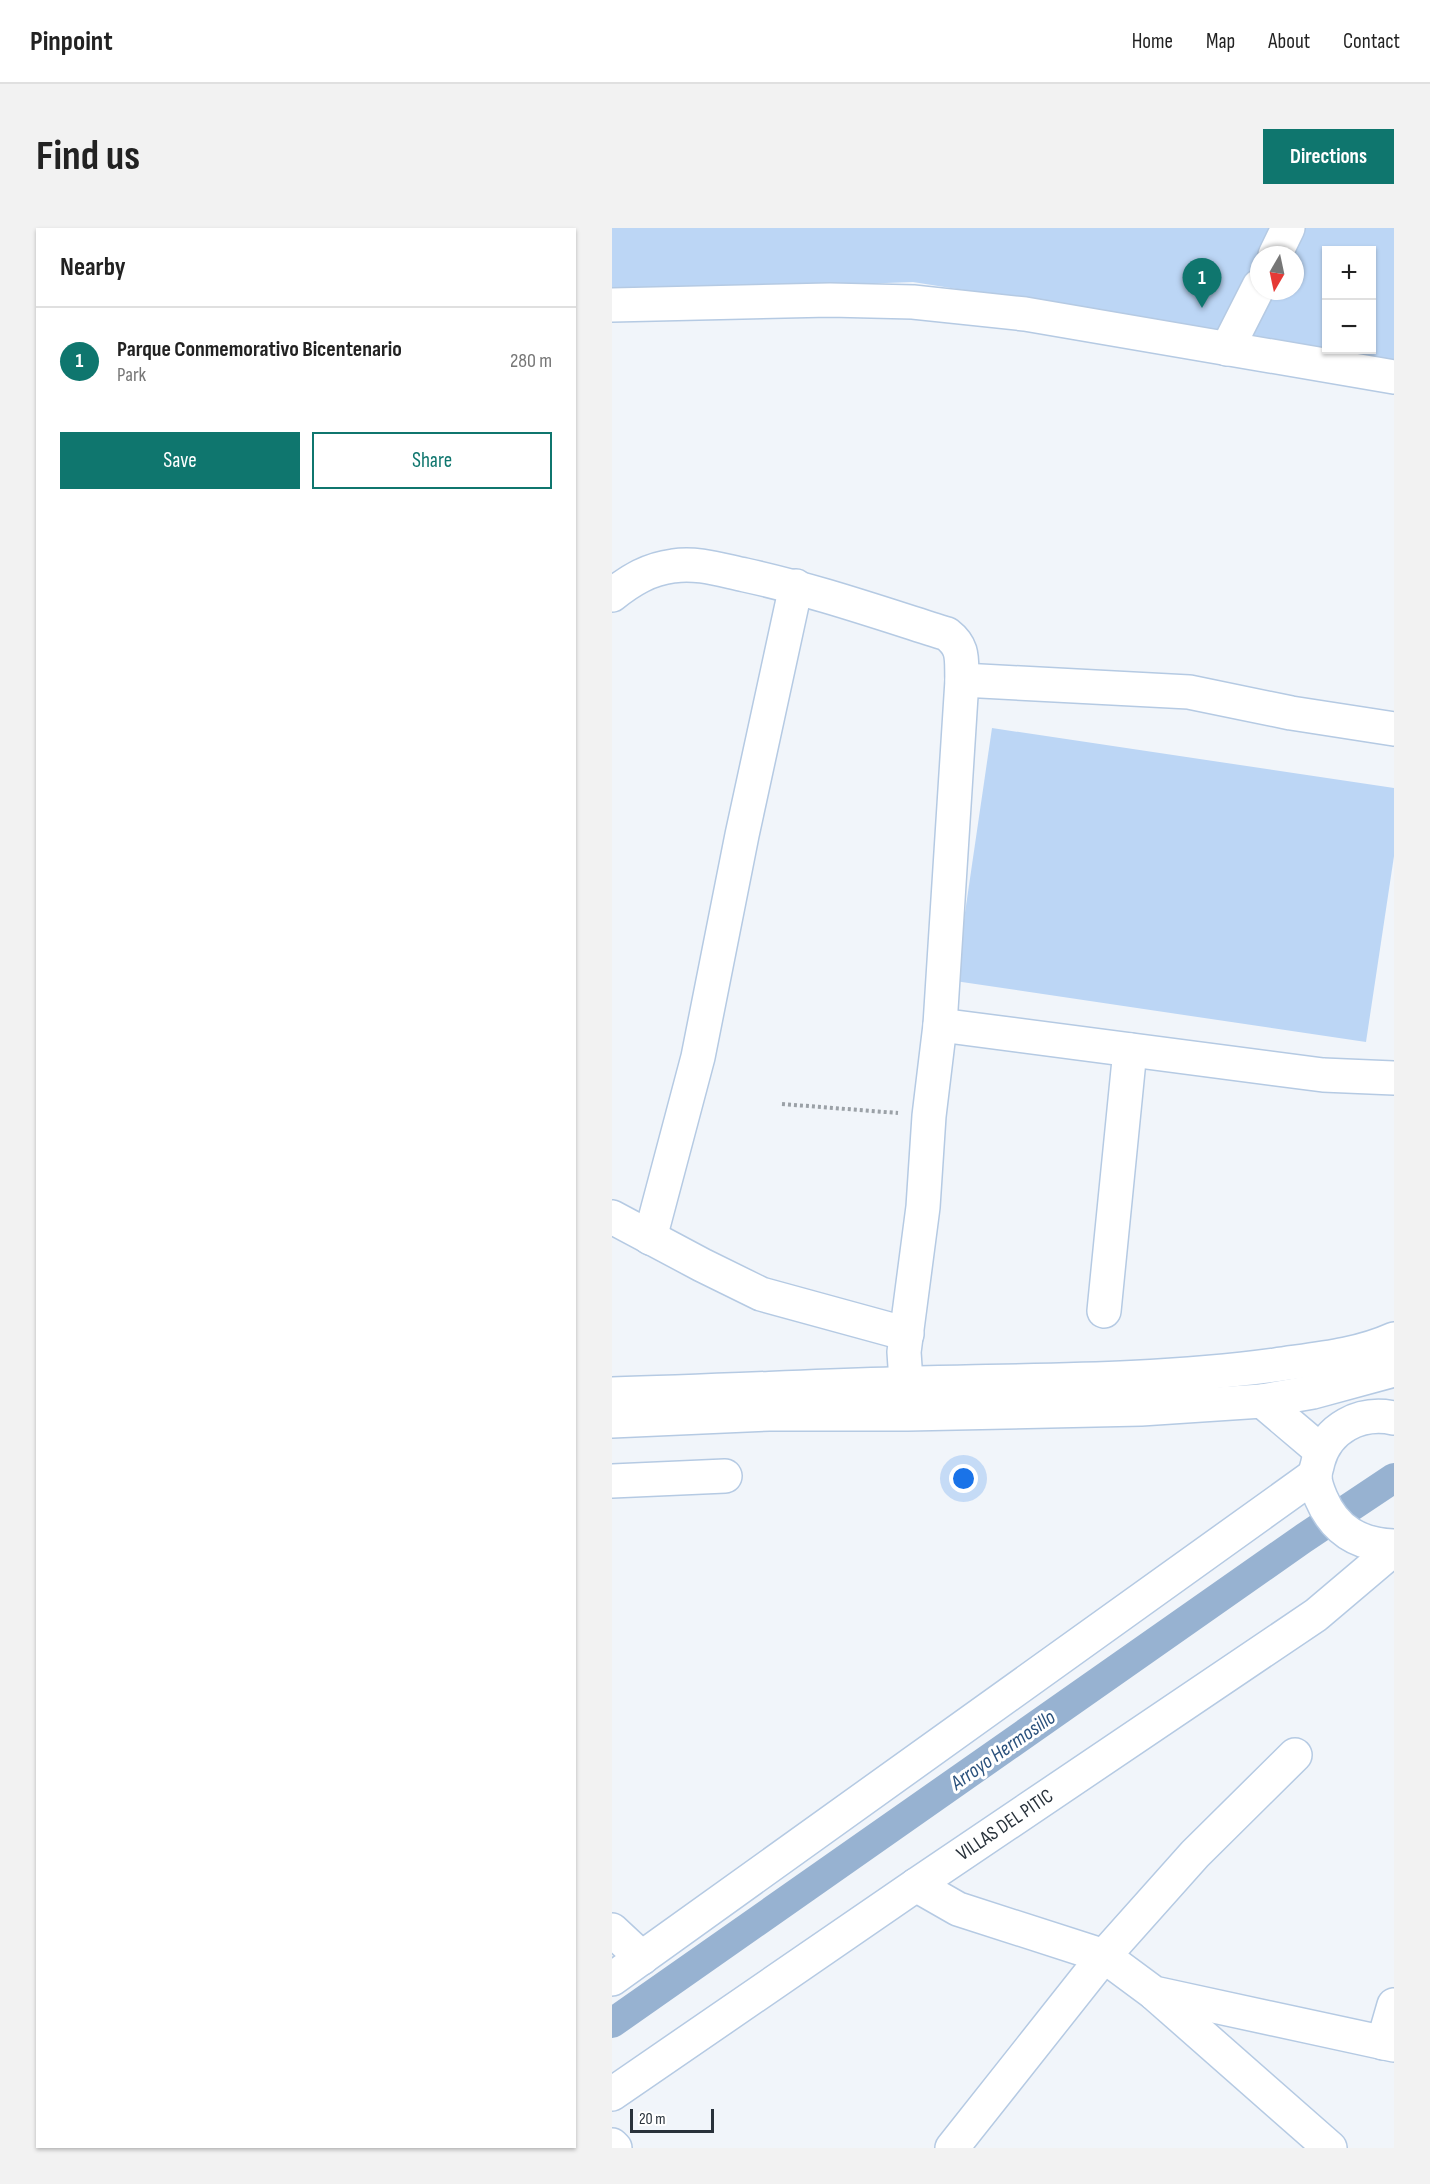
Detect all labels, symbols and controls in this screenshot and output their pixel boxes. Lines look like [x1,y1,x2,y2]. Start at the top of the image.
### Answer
text: Pinpoint [30,25,113,58]
text: Home [1132,29,1173,54]
text: Map [1206,29,1235,54]
text: About [1268,29,1310,54]
text: Contact [1343,29,1400,54]
button: Directions [1263,129,1394,184]
text: Find us [36,131,140,182]
north arrow [1250,246,1304,300]
map controls [1322,246,1376,354]
button: + [1322,246,1376,300]
text: Nearby [60,252,126,283]
pin: 1 [1182,259,1222,308]
button: − [1322,300,1376,354]
text: Parque Conmemorativo Bicentenario [117,336,402,363]
text: 1 [76,349,83,373]
text: 280 m [510,349,552,373]
text: Park [117,363,146,387]
button: Save [60,432,300,489]
button: Share [312,432,552,489]
your location [949,1464,978,1493]
water label: Arroyo Hermosillo [945,1704,1061,1796]
street label: VILLAS DEL PITIC [952,1784,1058,1866]
scale bar [630,2106,714,2134]
text: 20 m [639,2110,666,2129]

